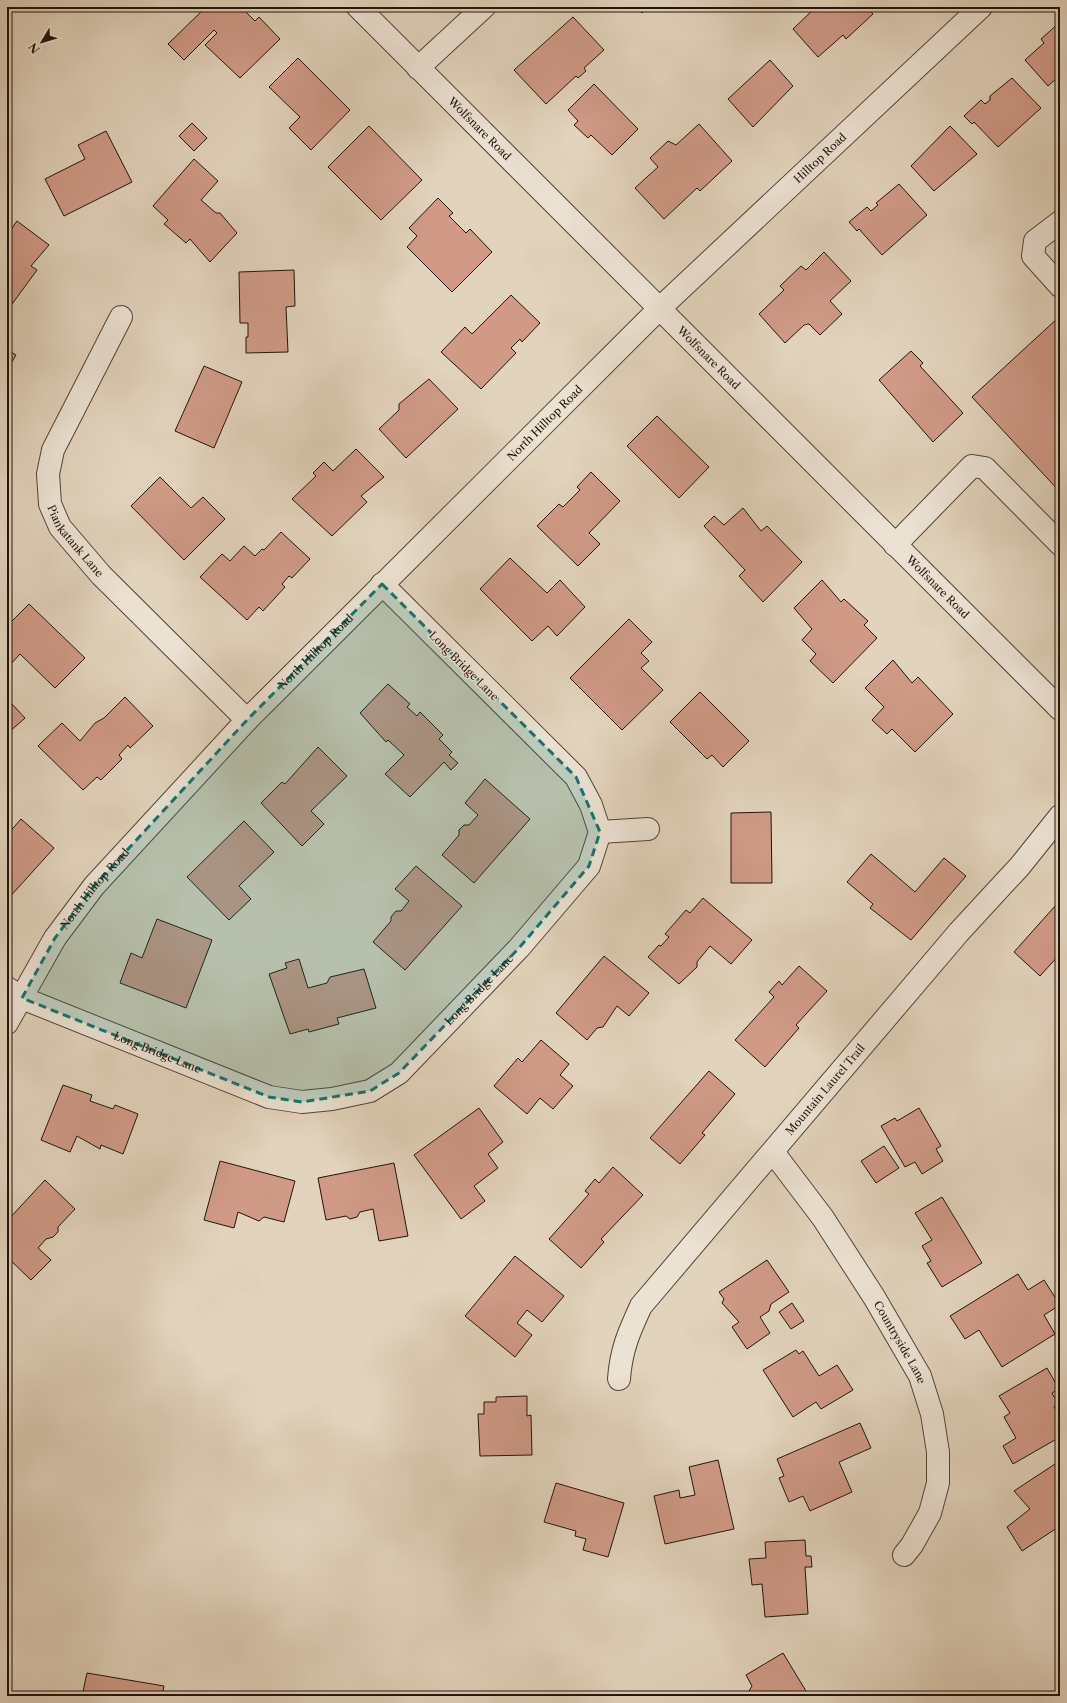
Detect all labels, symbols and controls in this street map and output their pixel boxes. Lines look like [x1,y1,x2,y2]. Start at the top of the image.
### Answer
north arrow [22,22,62,62]
text: N [25,40,43,56]
street label: Wolfsnare Road [444,93,514,163]
street label: Hilltop Road [791,130,849,186]
street label: Wolfsnare Road [674,323,743,392]
street label: North Hilltop Road [504,382,586,464]
street label: Piankatank Lane [44,503,107,580]
street label: Wolfsnare Road [903,552,972,621]
street label: North Hilltop Road [275,611,356,692]
street label: Long Bridge Lane [426,628,502,704]
street label: North Hilltop Road [57,845,132,932]
street label: Long Bridge Lane [442,951,516,1028]
street label: Long Bridge Lane [112,1029,203,1076]
street label: Mountain Laurel Trail [782,1040,868,1138]
street label: Countryside Lane [871,1298,929,1385]

